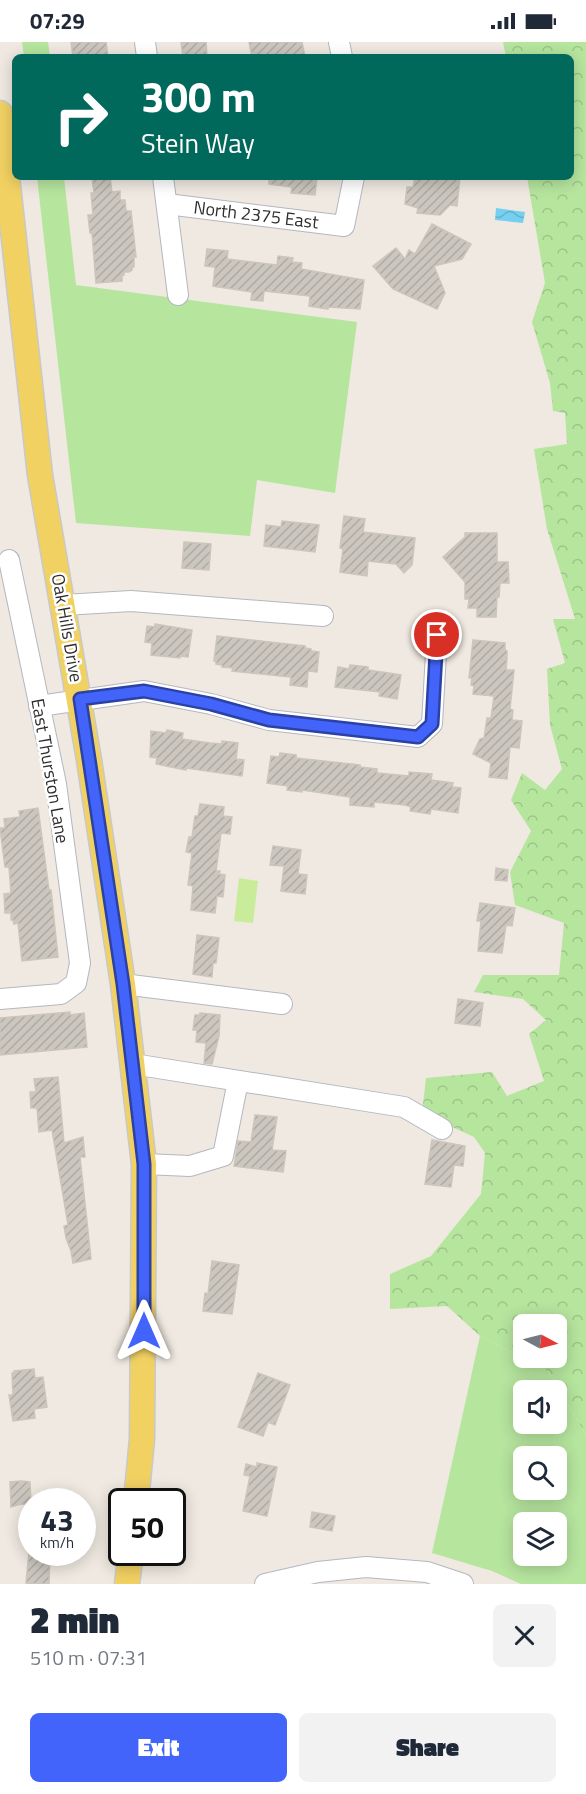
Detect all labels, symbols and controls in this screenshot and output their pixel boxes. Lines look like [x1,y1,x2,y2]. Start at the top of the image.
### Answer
text: 07:29 [30,4,85,38]
text: 300 m [141,64,256,128]
icon: right [42,78,120,156]
text: Stein Way [141,122,255,163]
street label: North 2375 East [192,193,321,236]
street label: Oak Hills Drive [45,572,90,684]
pin [411,609,462,660]
icon: arrive [420,618,453,651]
street label: East Thurston Lane [24,696,77,846]
position arrow [112,1299,176,1363]
north arrow [513,1314,567,1368]
map controls [513,1314,567,1566]
button: sound [513,1380,567,1434]
button: search [513,1446,567,1500]
speed limit sign: 50 [108,1488,186,1566]
text: 43 [40,1497,74,1543]
button: layers [513,1512,567,1566]
text: km/h [40,1531,74,1554]
text: 2 min [30,1592,119,1647]
button: close [493,1604,556,1667]
text: 510 m · 07:31 [30,1642,147,1673]
button: Exit [30,1713,287,1782]
button: Share [299,1713,556,1782]

